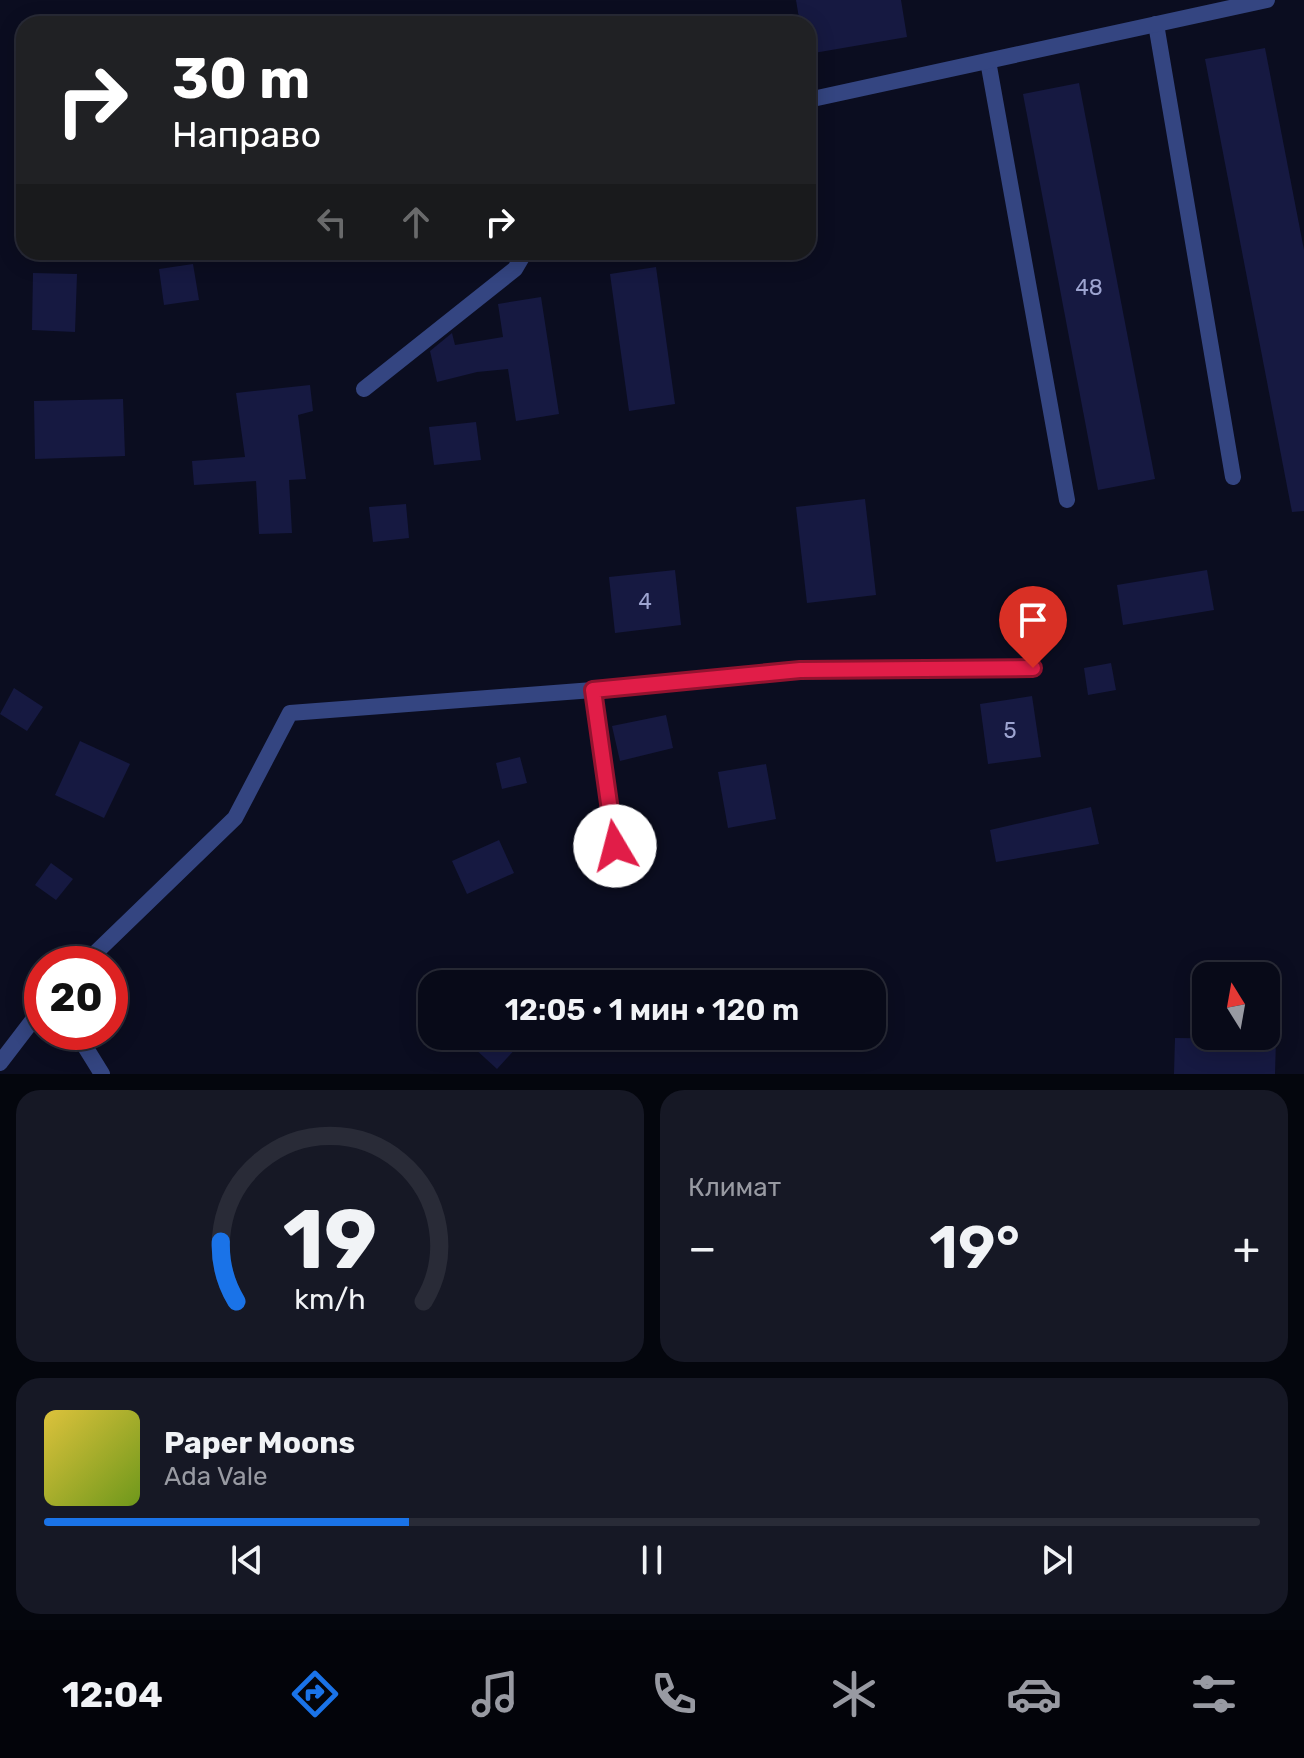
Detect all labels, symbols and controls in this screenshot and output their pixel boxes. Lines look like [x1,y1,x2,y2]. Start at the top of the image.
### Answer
text: 30 m [172,46,310,112]
icon: right [40,48,144,152]
text: Направо [172,113,321,156]
icon: left [310,200,354,244]
icon: ahead [394,200,438,244]
icon: right [478,200,522,244]
house number: 48 [1075,274,1103,301]
pin [999,586,1067,668]
house number: 4 [638,588,652,615]
icon: arrive [1011,598,1055,642]
house number: 5 [1003,717,1017,744]
position arrow [573,804,657,888]
speed limit sign: 20 [24,946,128,1050]
north arrow [1192,962,1280,1050]
map controls [1192,962,1280,1050]
text: 12:05 · 1 мин · 120 m [505,992,799,1028]
text: Климат [688,1172,781,1203]
text: 19 [283,1190,377,1289]
text: 19° [929,1212,1020,1283]
text: − [688,1222,717,1274]
text: + [1233,1222,1260,1274]
text: km/h [294,1282,366,1316]
text: Paper Moons [164,1425,355,1461]
text: Ada Vale [164,1461,268,1492]
icon: previous [225,1538,269,1582]
icon: pause [630,1538,674,1582]
icon: next [1035,1538,1079,1582]
icon: directions [287,1666,343,1722]
icon: music [467,1666,523,1722]
icon: phone [646,1666,702,1722]
icon: climate [826,1666,882,1722]
icon: car [1006,1666,1062,1722]
icon: filters [1186,1666,1242,1722]
text: 12:04 [62,1673,163,1716]

